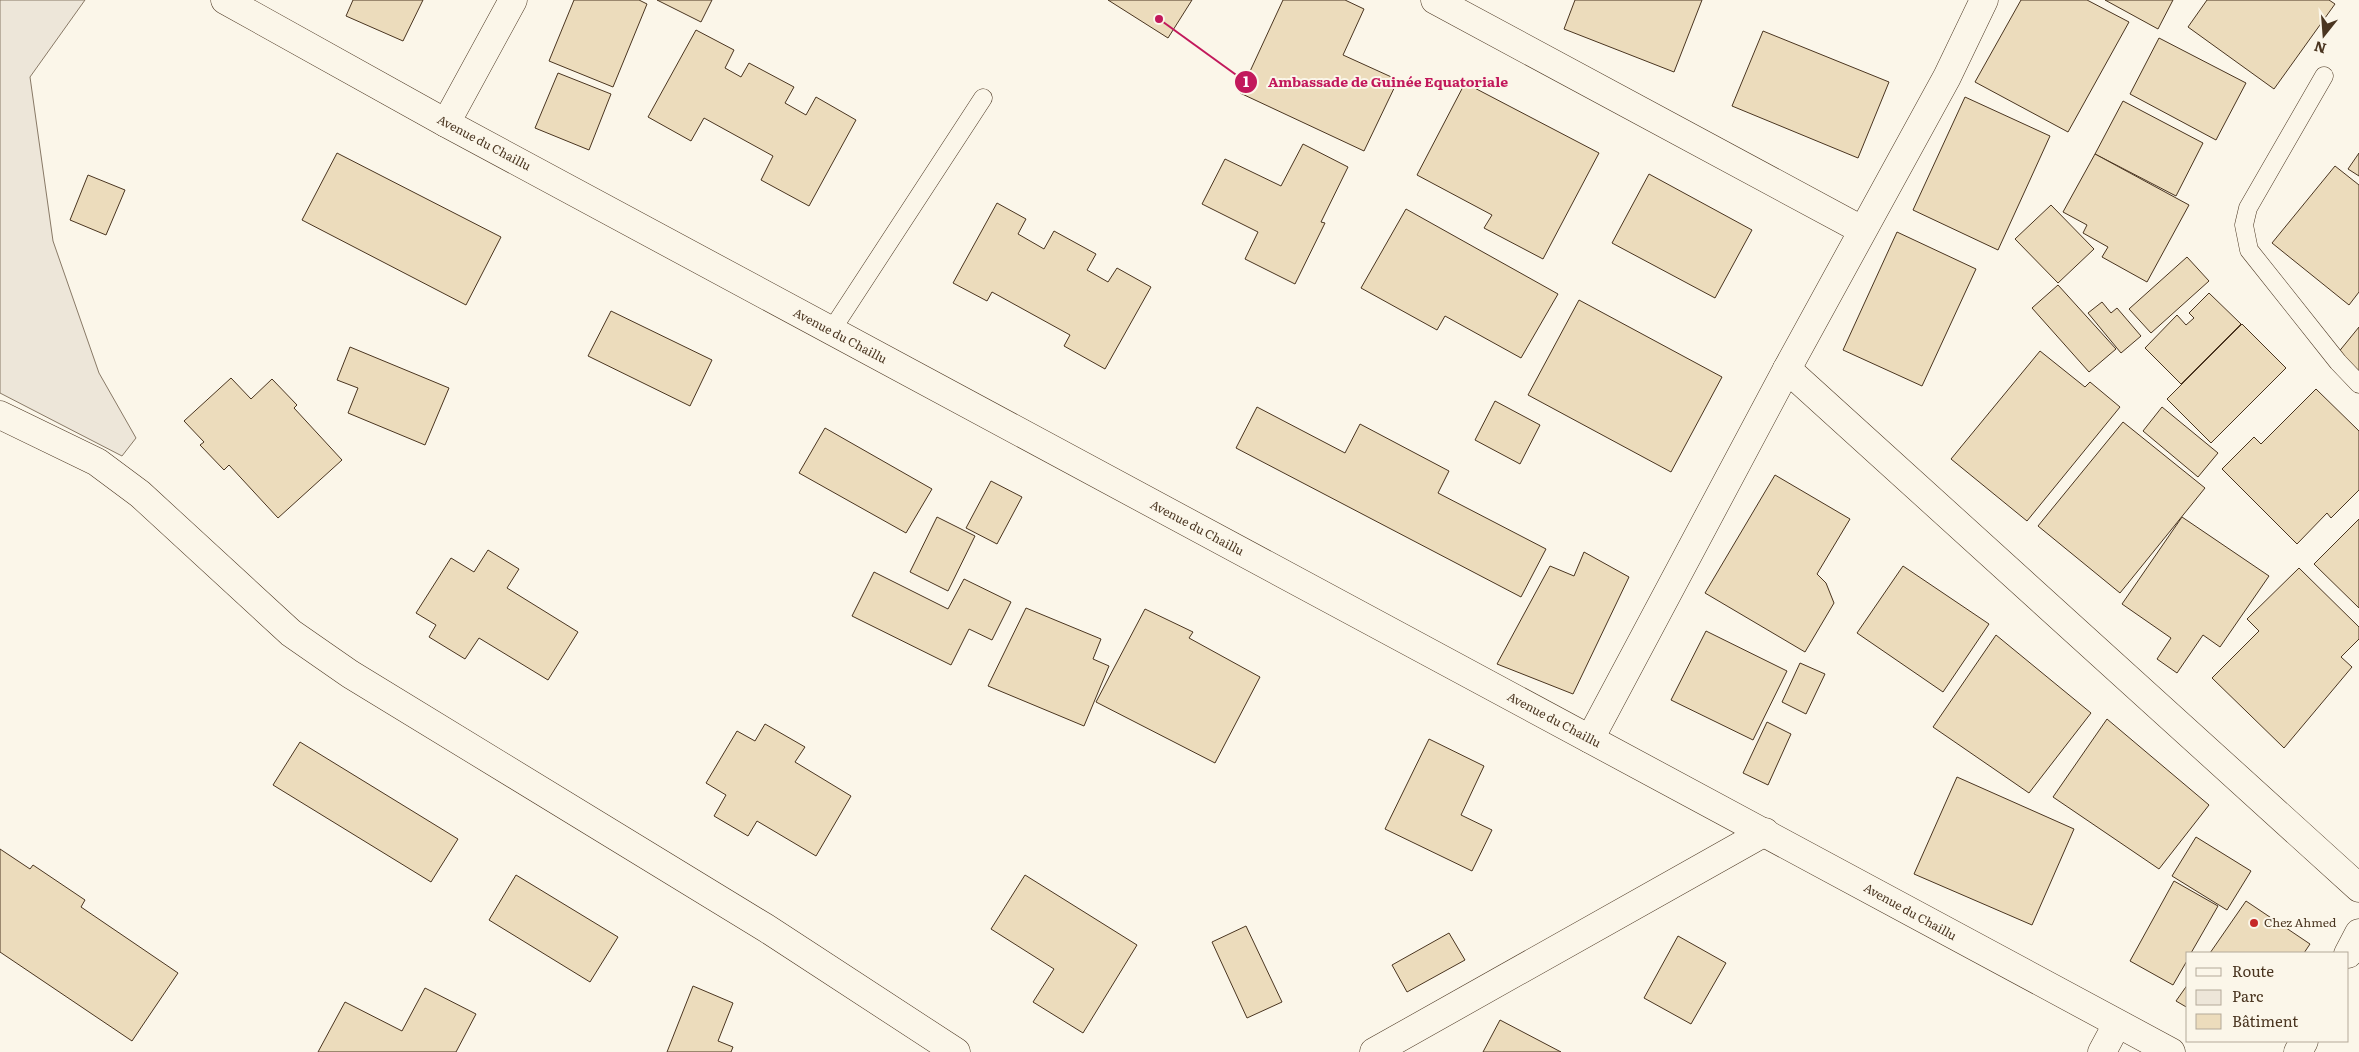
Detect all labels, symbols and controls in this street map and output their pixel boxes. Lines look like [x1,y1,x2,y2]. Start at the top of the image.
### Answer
north arrow [2299,10,2349,60]
text: N [2311,37,2328,60]
callout: Ambassade de Guinée Equatoriale [1233,67,1519,96]
text: 1 [1243,69,1249,92]
text: Ambassade de Guinée Equatoriale [1268,71,1508,91]
street label: Avenue du Chaillu [434,110,535,175]
street label: Avenue du Chaillu [790,303,891,368]
street label: Avenue du Chaillu [1147,495,1248,560]
street label: Avenue du Chaillu [1504,687,1605,752]
street label: Avenue du Chaillu [1861,878,1961,944]
place label: Chez Ahmed [2264,913,2337,931]
marker: Chez Ahmed [2248,917,2260,929]
legend [2186,952,2349,1042]
text: Route [2232,959,2274,982]
text: Parc [2232,984,2264,1007]
text: Bâtiment [2232,1009,2298,1032]

